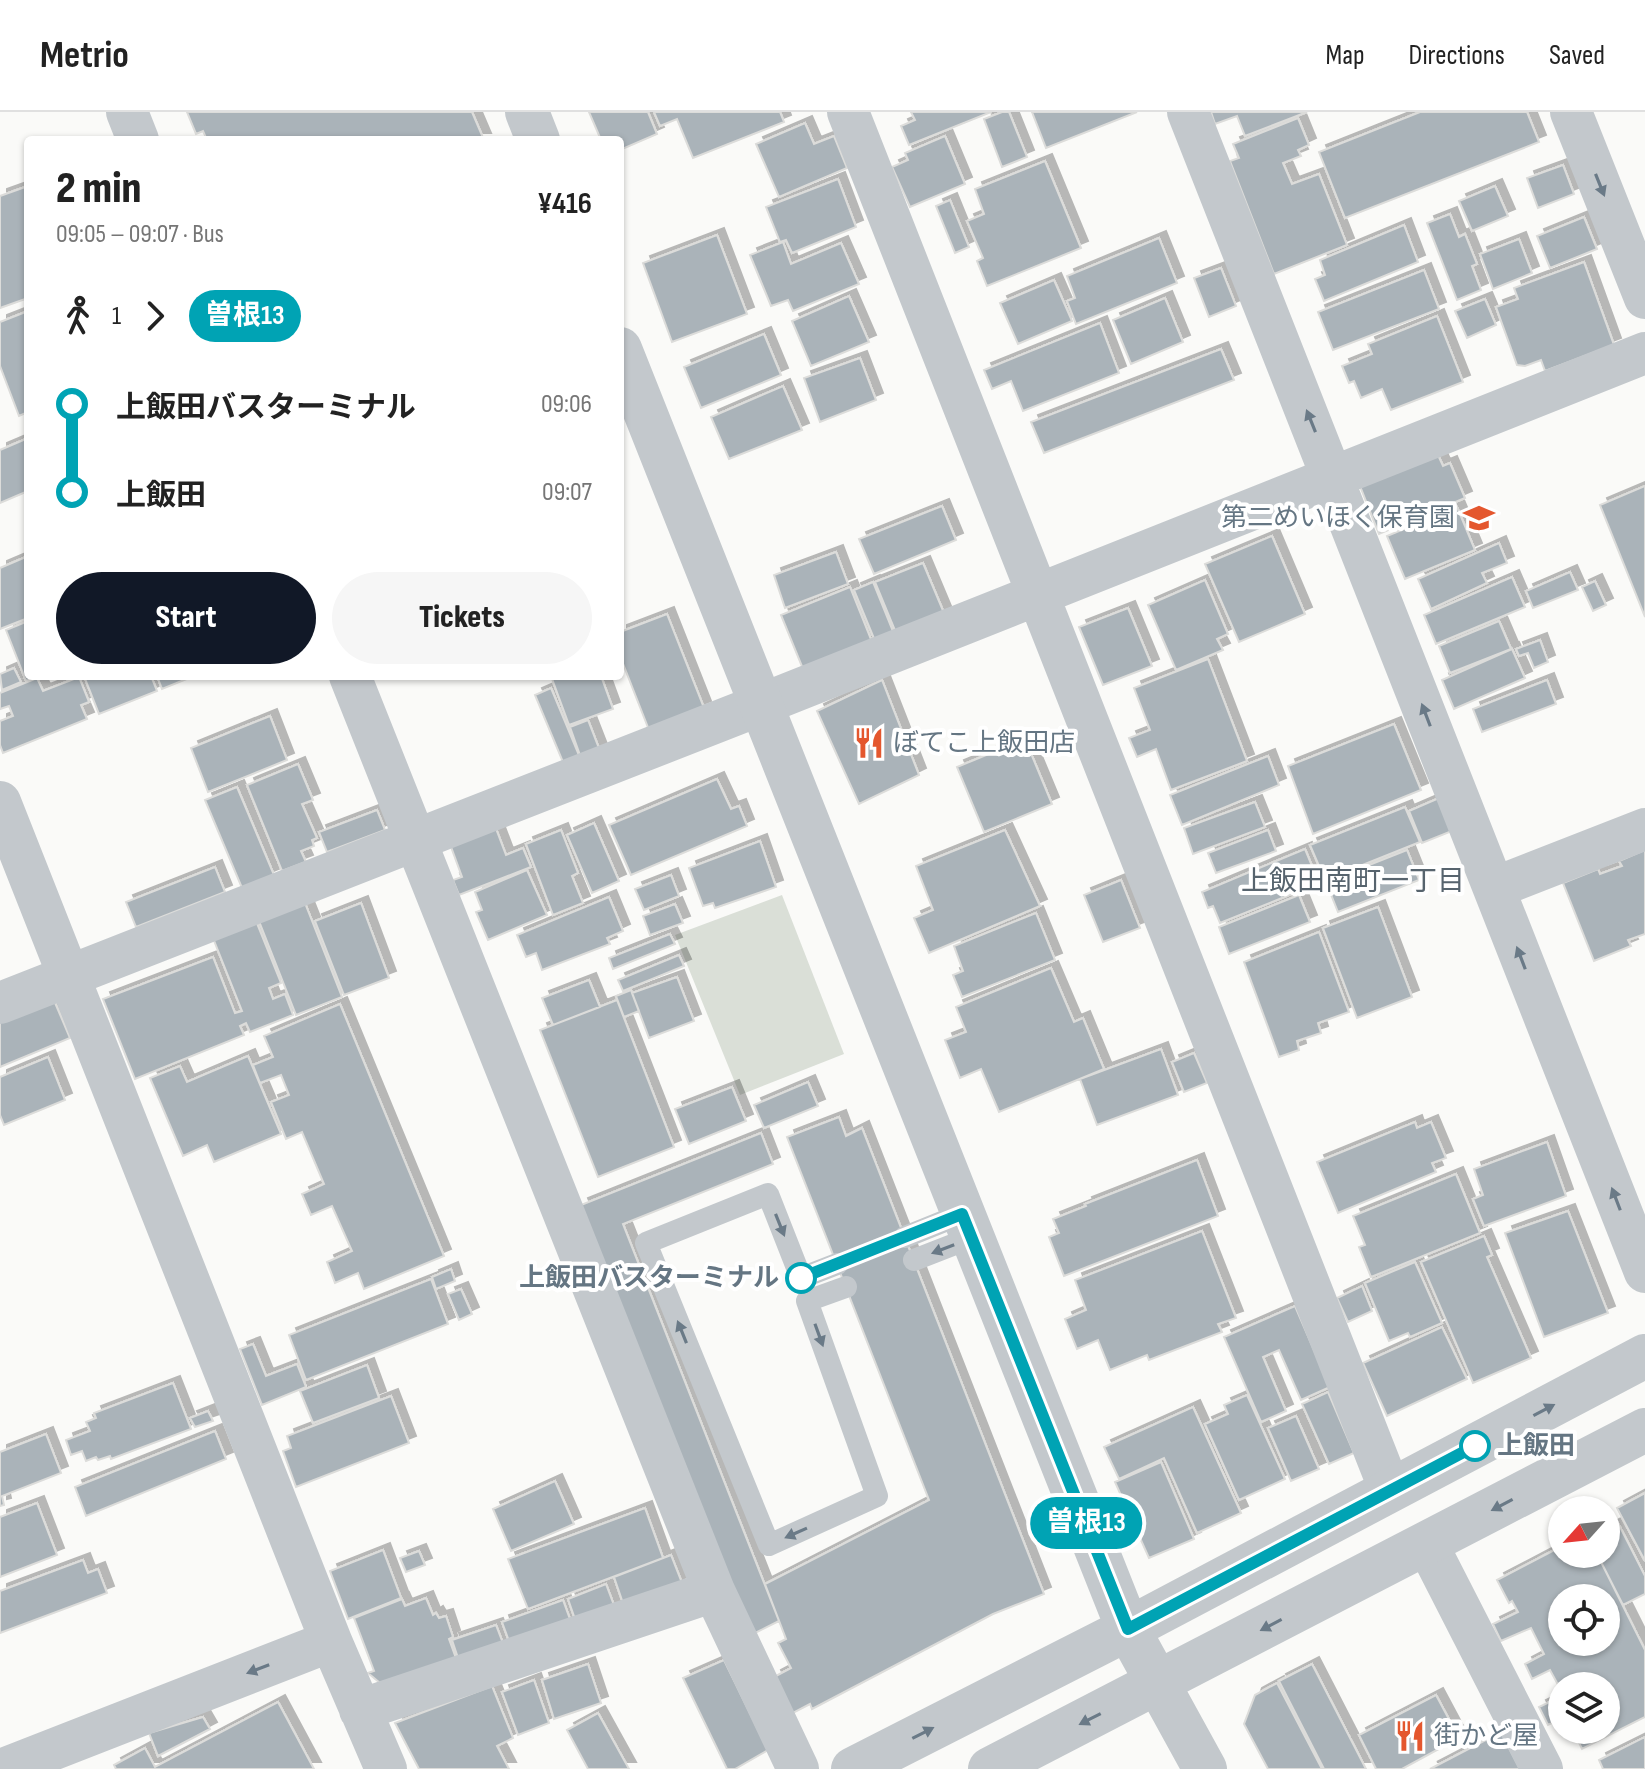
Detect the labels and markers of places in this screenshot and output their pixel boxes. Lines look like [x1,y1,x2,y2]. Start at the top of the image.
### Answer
school or university icon: 第二めいほく保育園 [1462,501,1496,535]
place label: 第二めいほく保育園 [1221,503,1455,534]
restaurant icon: ぼてこ上飯田店 [852,726,886,760]
place label: ぼてこ上飯田店 [893,728,1075,759]
place label: 上飯田バスターミナル [519,1263,779,1294]
marker: 上飯田バスターミナル [786,1263,816,1293]
marker: 上飯田 [1460,1431,1490,1461]
place label: 上飯田 [1497,1431,1575,1462]
restaurant icon: 街かど屋 [1393,1719,1427,1753]
place label: 街かど屋 [1434,1721,1538,1752]

